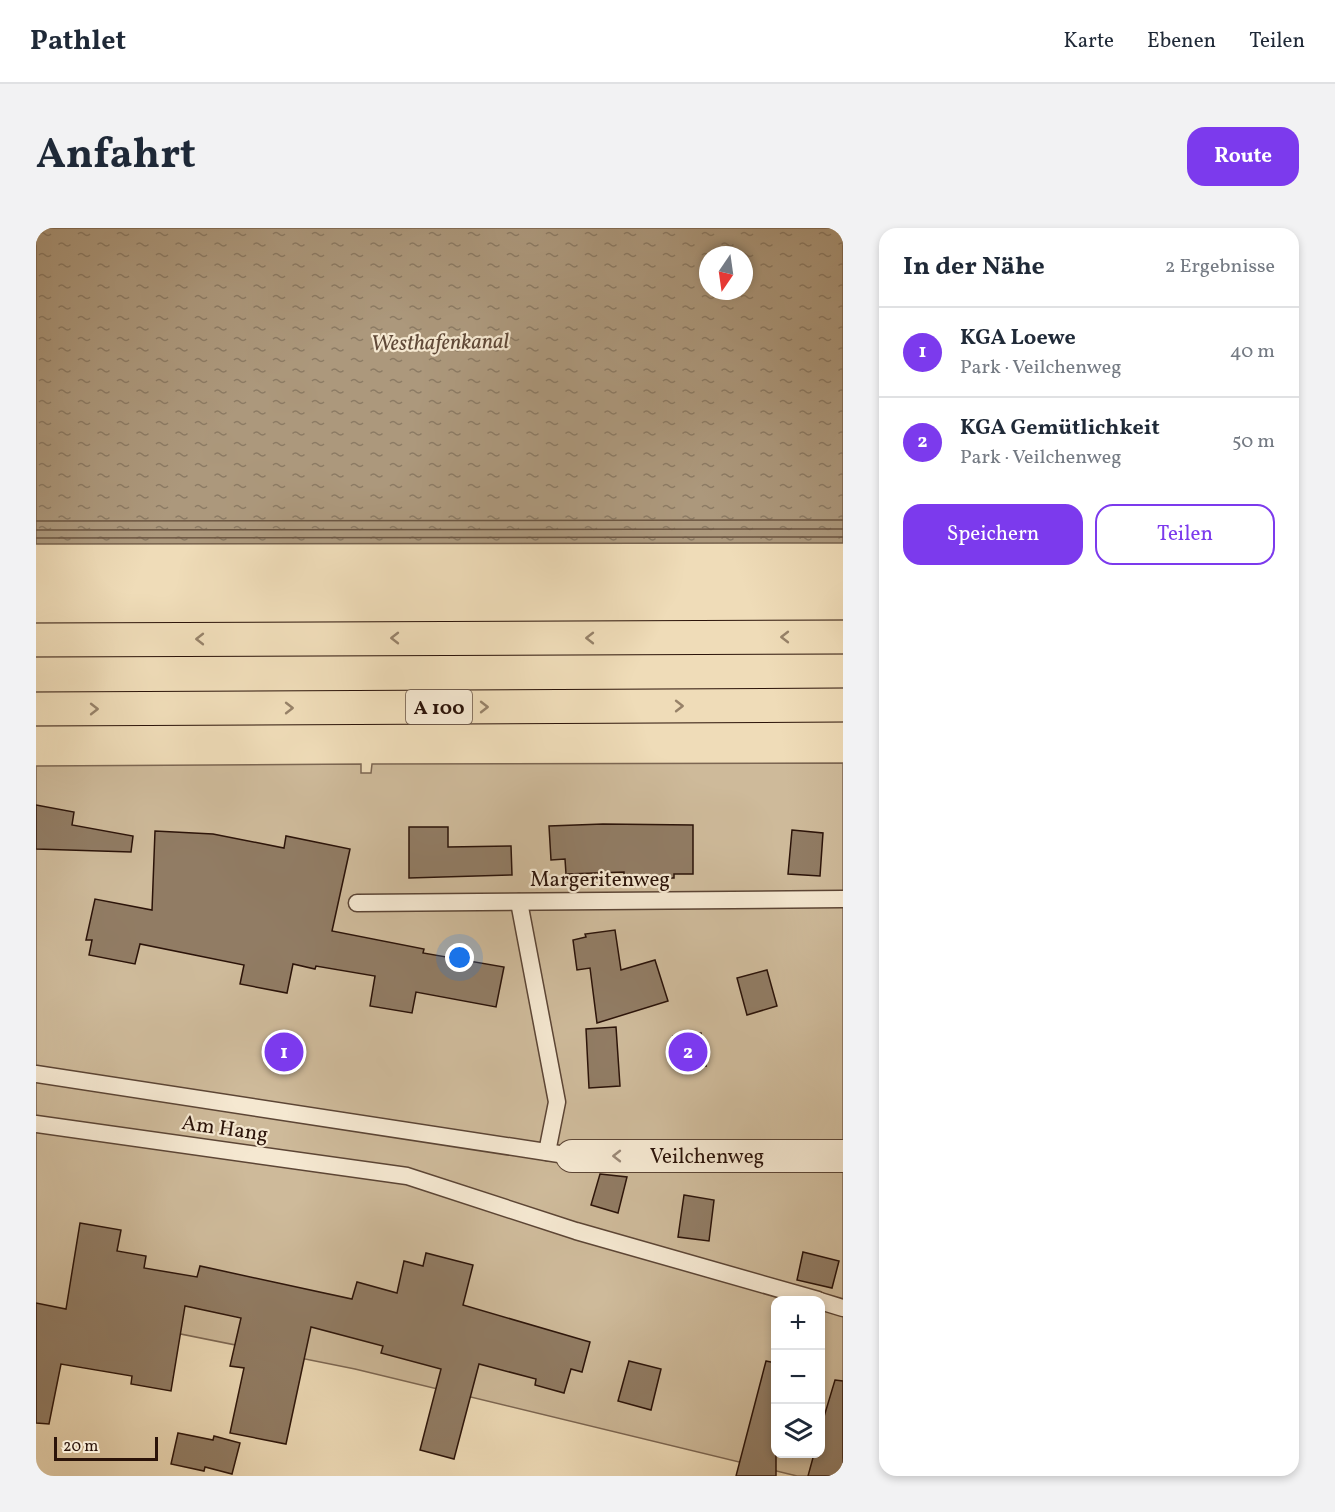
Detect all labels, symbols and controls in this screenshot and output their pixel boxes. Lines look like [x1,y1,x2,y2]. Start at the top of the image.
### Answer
text: Pathlet [30,22,126,61]
text: Karte [1063,27,1114,56]
text: Ebenen [1147,27,1216,56]
text: Teilen [1249,27,1305,56]
text: Anfahrt [36,127,196,186]
button: Route [1187,127,1299,186]
north arrow [699,246,753,300]
text: In der Nähe [903,249,1045,285]
text: 2 Ergebnisse [1165,253,1275,281]
text: KGA Loewe [960,323,1076,354]
water label: Westhafenkanal [371,327,510,360]
text: 1 [918,338,927,366]
text: 40 m [1230,338,1275,366]
text: Park · Veilchenweg [960,354,1121,382]
text: KGA Gemütlichkeit [960,413,1160,444]
text: 2 [917,428,928,456]
text: 50 m [1232,428,1275,456]
text: Park · Veilchenweg [960,444,1121,472]
button: Speichern [903,504,1083,565]
button: Teilen [1095,504,1275,565]
one-way arrow [780,631,789,643]
one-way arrow [390,632,399,644]
one-way arrow [585,632,594,644]
one-way arrow [195,633,204,645]
road number: A 100 [406,690,472,724]
one-way arrow [675,700,684,712]
one-way arrow [480,701,489,713]
one-way arrow [285,702,294,714]
one-way arrow [90,703,99,715]
street label: Margeritenweg [530,866,670,895]
your location [445,943,474,972]
pin: 1 [264,1030,304,1074]
pin: 2 [668,1030,708,1074]
street label: Am Hang [180,1109,270,1150]
street label: Veilchenweg [650,1143,764,1172]
one-way arrow [612,1150,621,1162]
map controls [771,1296,825,1458]
button: + [771,1296,825,1350]
button: − [771,1350,825,1404]
button: layers [771,1404,825,1458]
scale bar [54,1434,158,1462]
text: 20 m [63,1436,98,1458]

